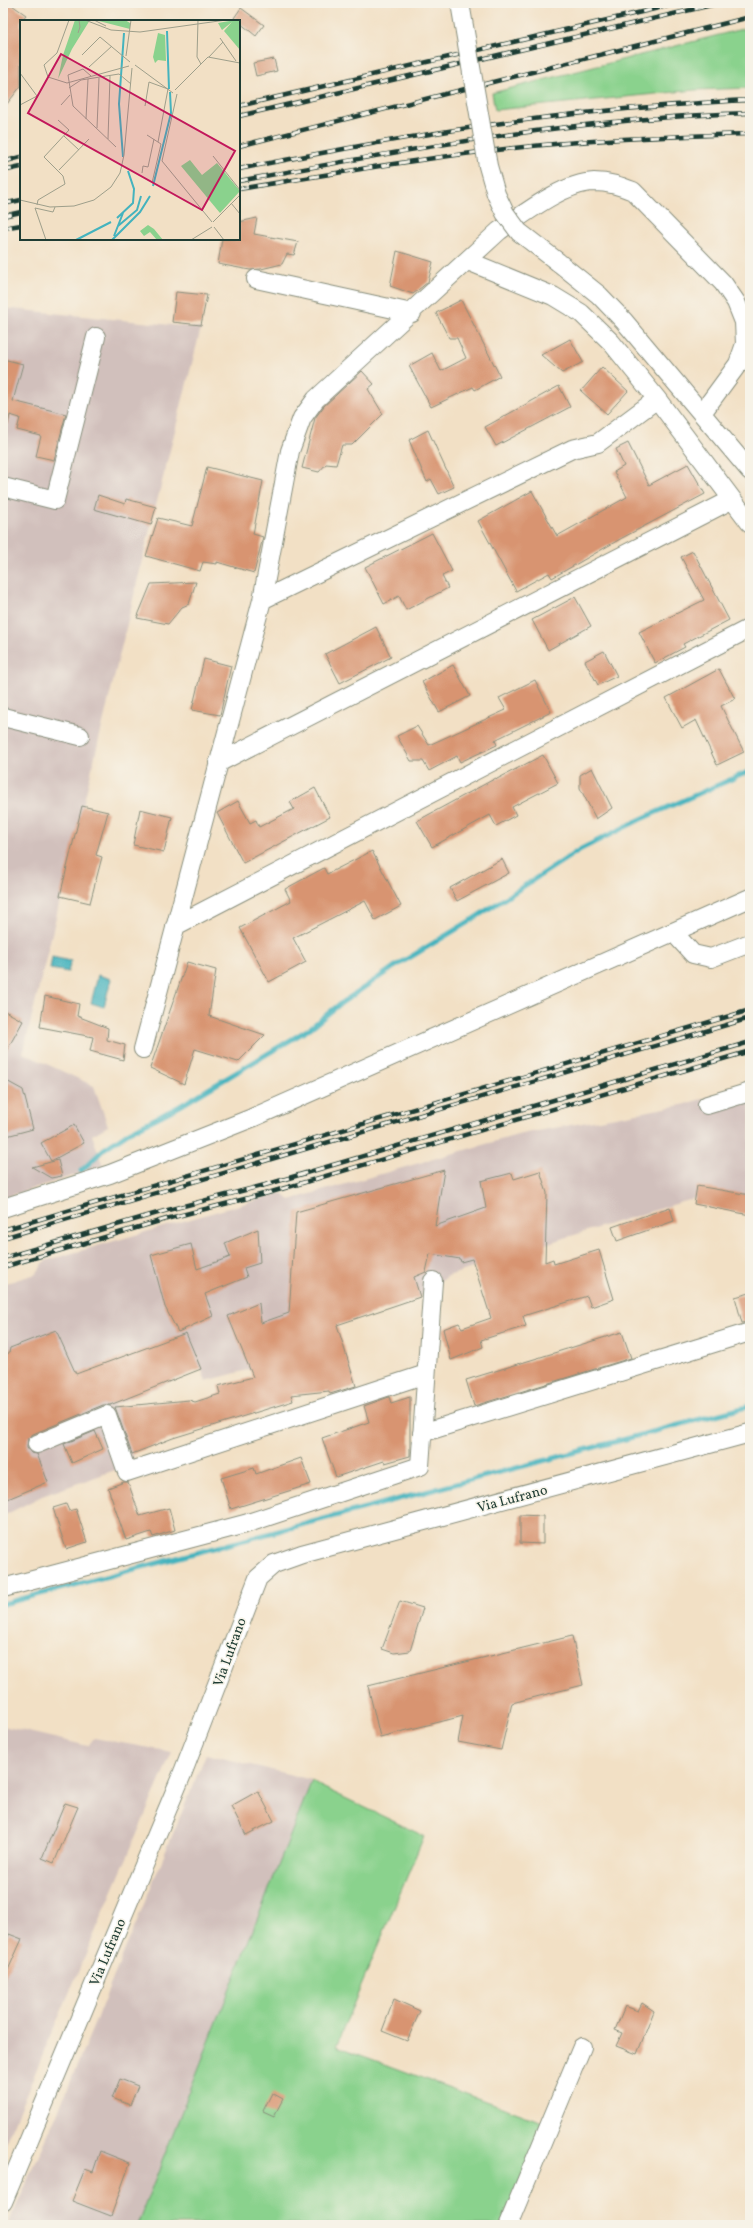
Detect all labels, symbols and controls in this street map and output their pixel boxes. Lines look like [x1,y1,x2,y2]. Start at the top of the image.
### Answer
inset map [20,20,240,240]
street label: Via Lufrano [475,1481,550,1518]
street label: Via Lufrano [209,1615,252,1690]
street label: Via Lufrano [86,1916,131,1989]

